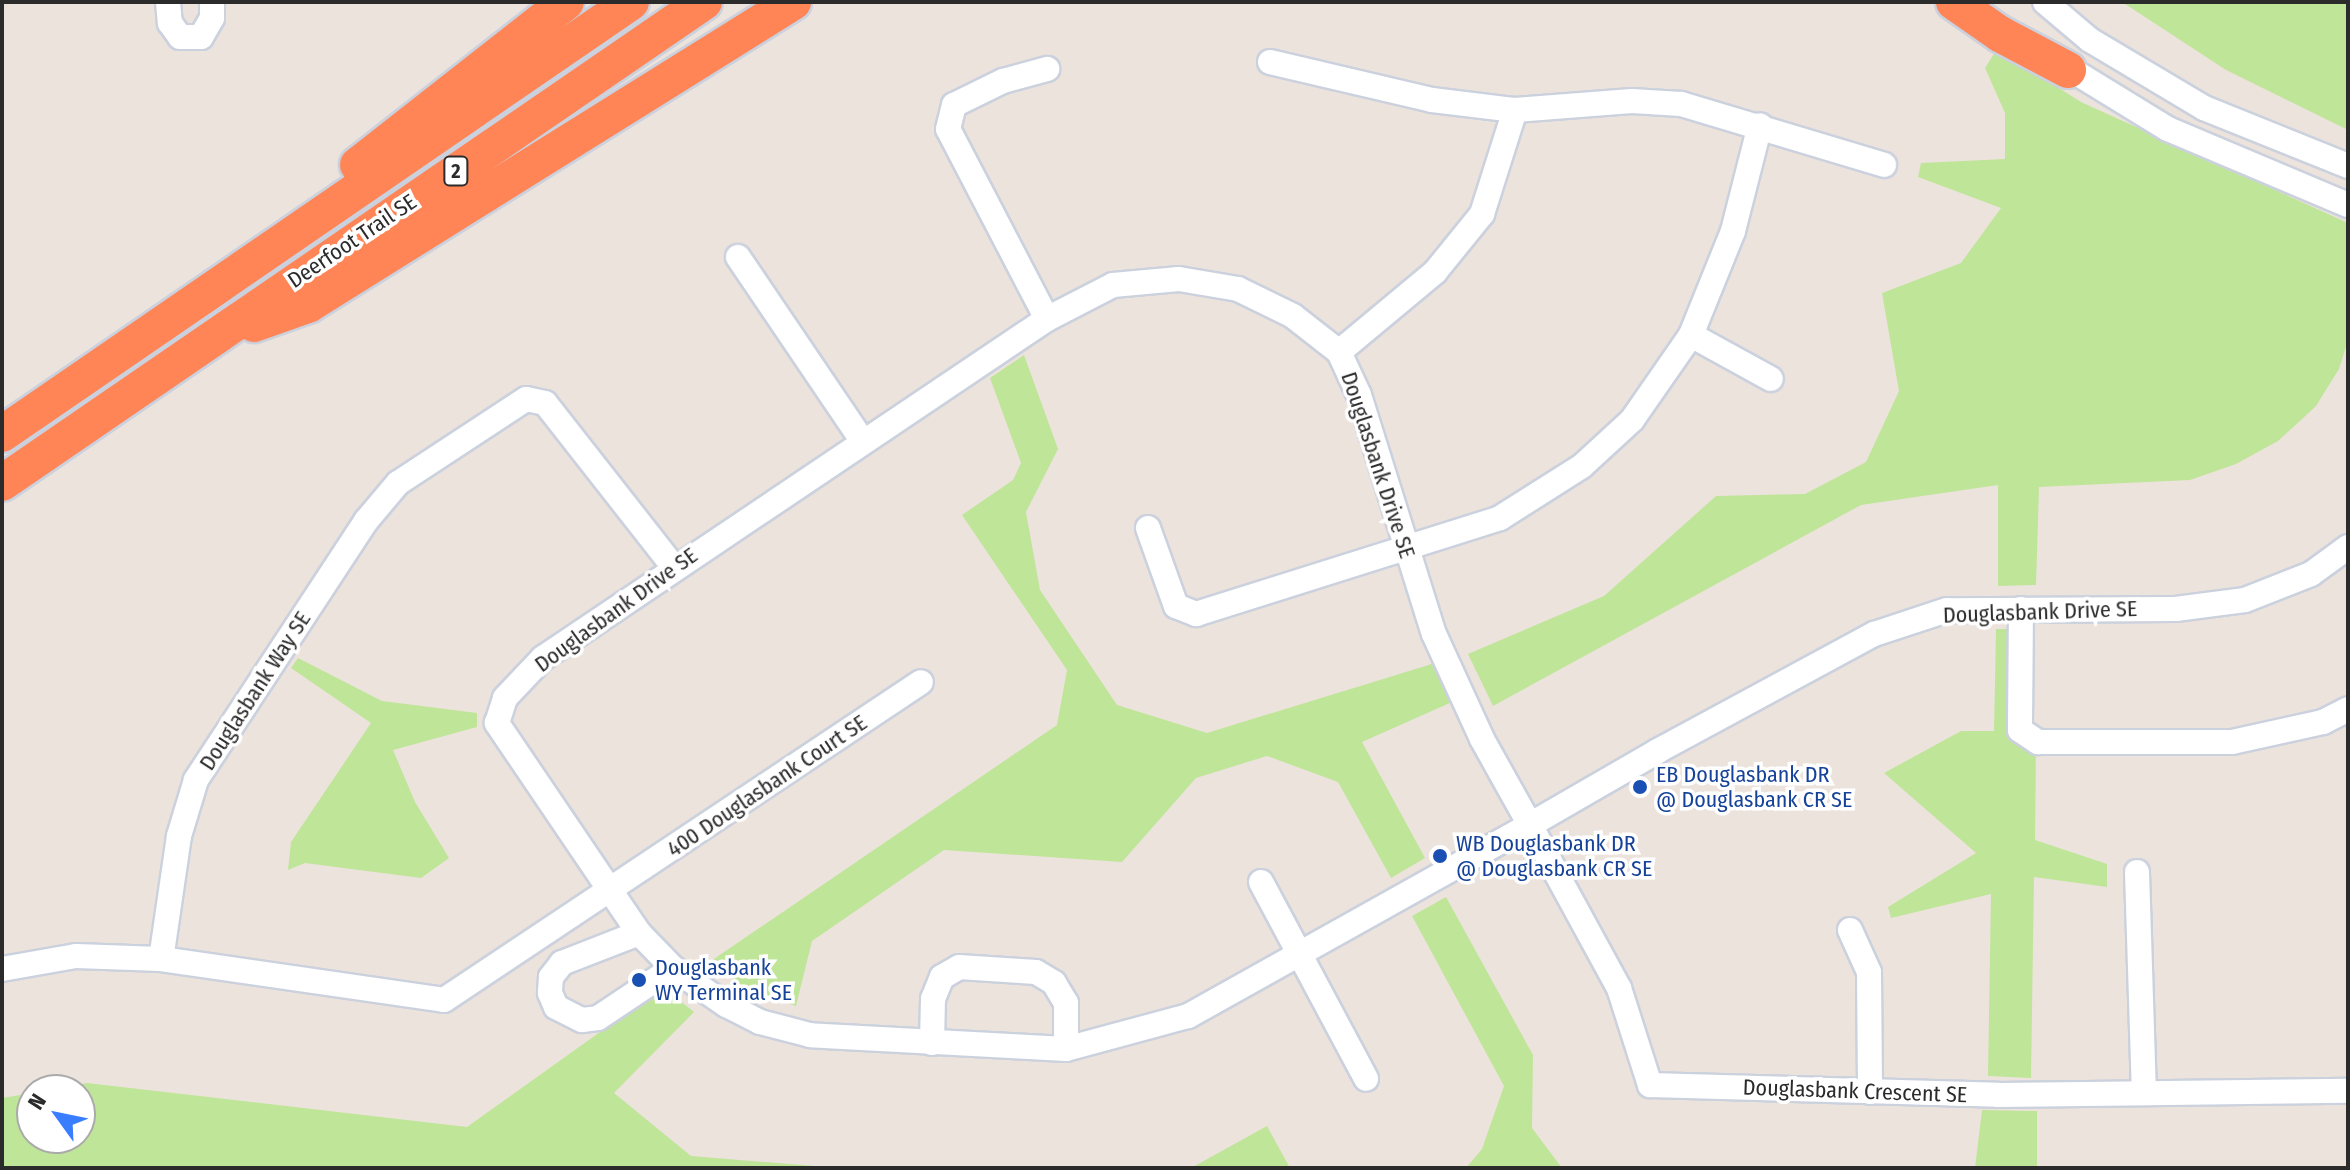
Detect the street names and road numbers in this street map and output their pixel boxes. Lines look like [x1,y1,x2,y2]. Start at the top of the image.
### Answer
road number: 2 [442,155,470,187]
street label: Deerfoot Trail SE [283,188,421,294]
street label: Douglasbank Drive SE [1335,369,1421,561]
street label: Douglasbank Drive SE [530,542,702,678]
street label: Douglasbank Drive SE [1943,595,2137,629]
street label: Douglasbank Way SE [194,607,316,775]
street label: 400 Douglasbank Court SE [662,709,872,863]
street label: Douglasbank Crescent SE [1742,1074,1968,1108]

